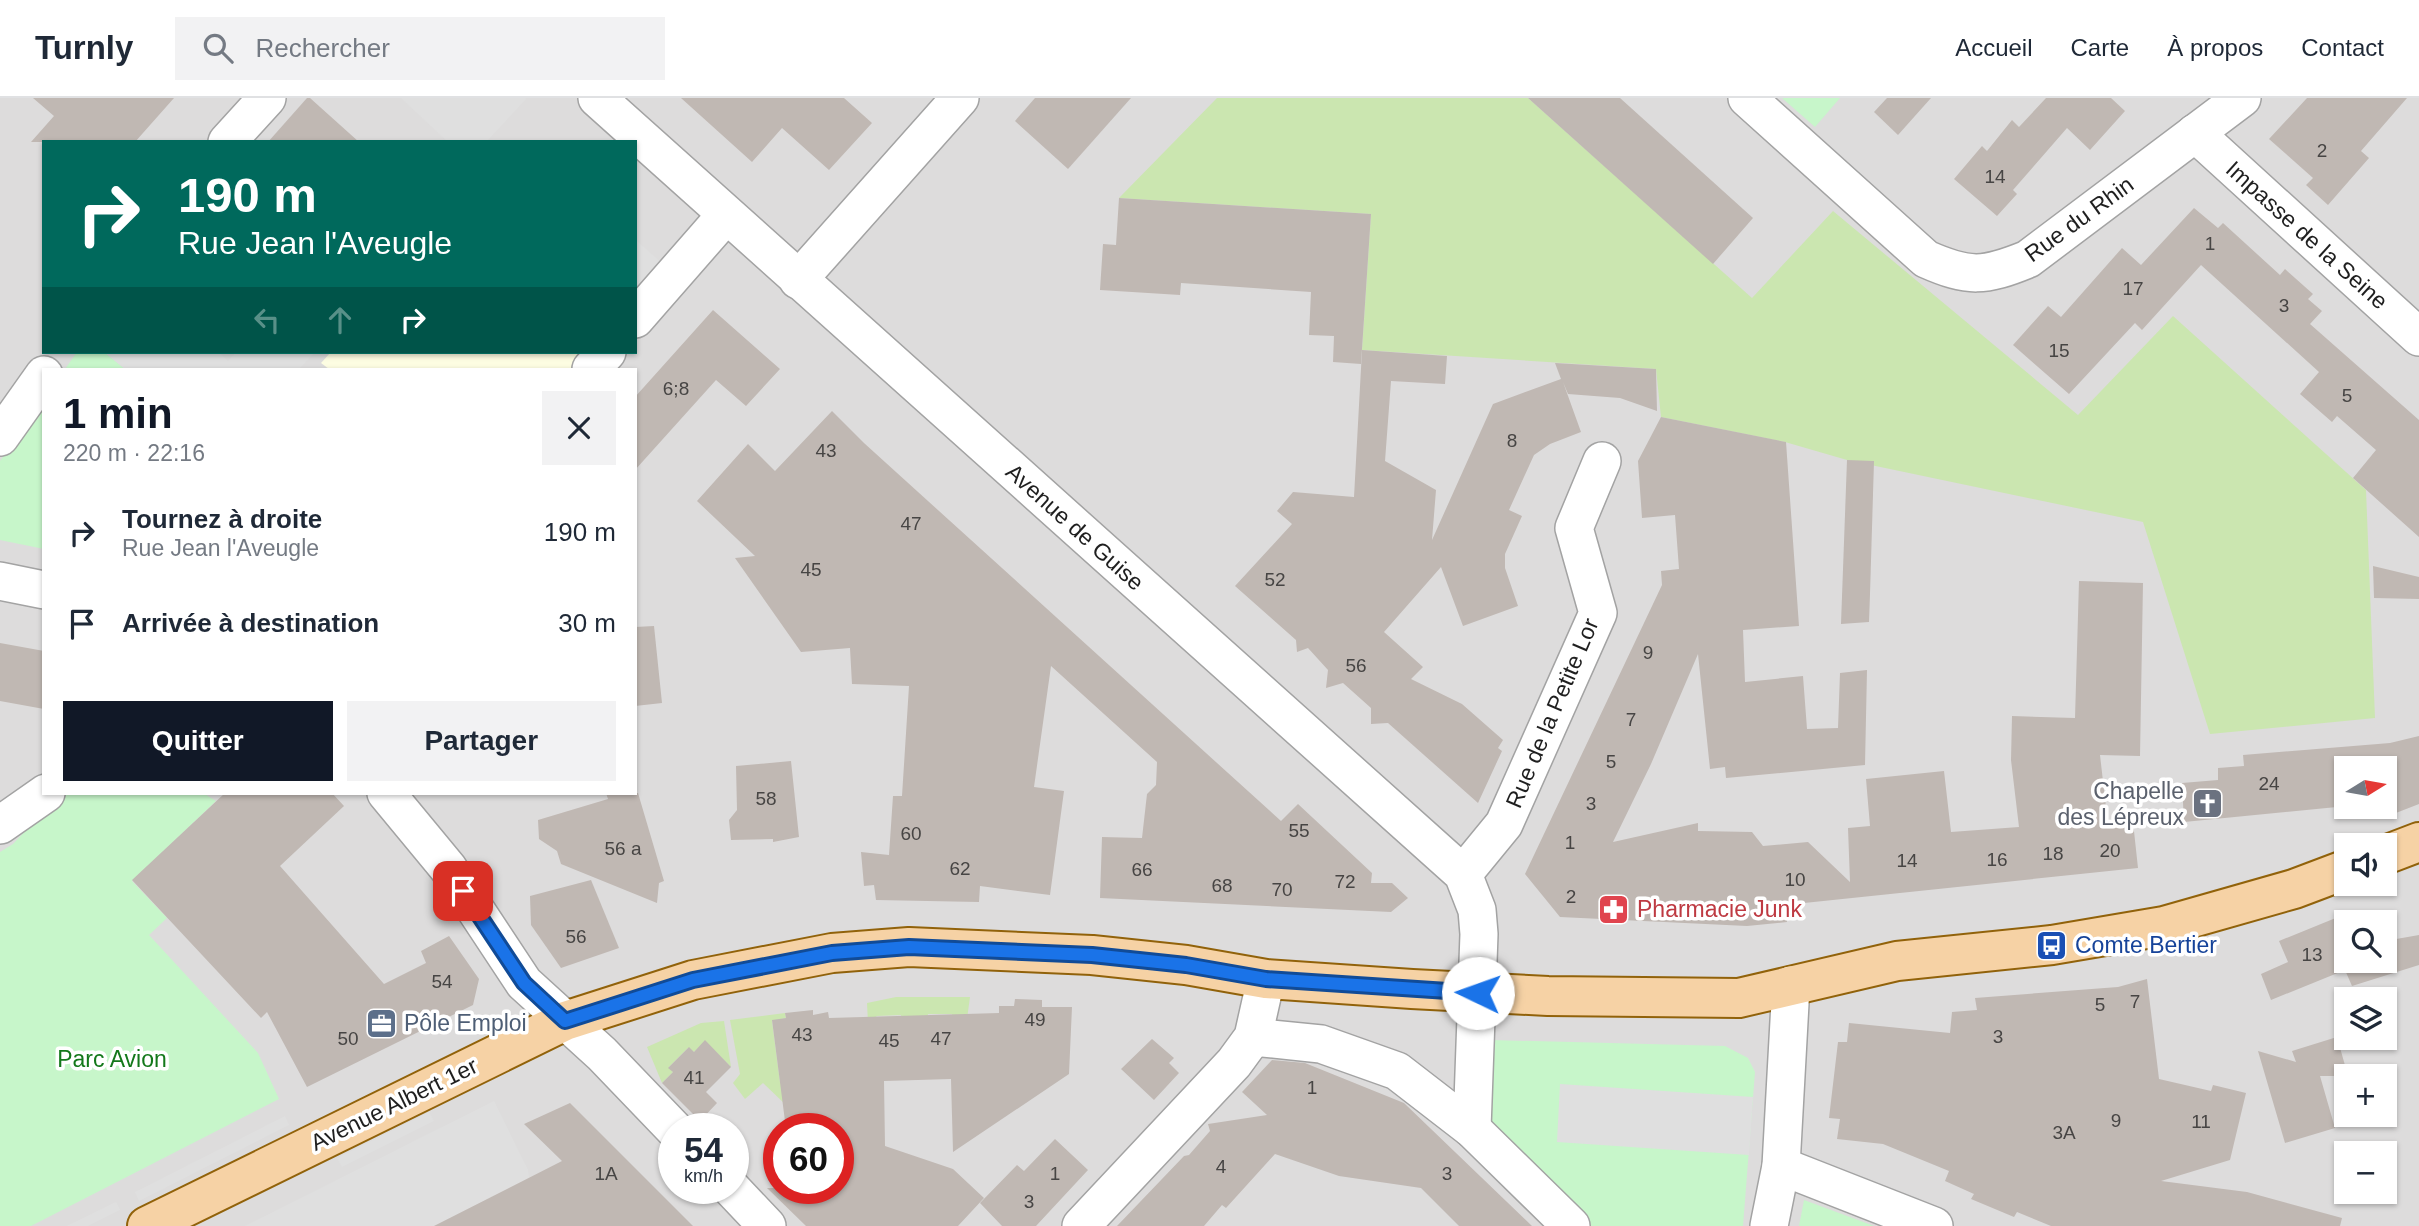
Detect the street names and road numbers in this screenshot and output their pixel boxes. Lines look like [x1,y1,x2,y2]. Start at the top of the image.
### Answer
street label: Impasse de la Seine [2221,156,2393,314]
street label: Rue du Rhin [2020,171,2138,267]
street label: Avenue de Guise [1001,458,1149,596]
street label: Rue de la Petite Lor [1500,614,1604,812]
street label: Avenue Albert 1er [306,1052,482,1156]

